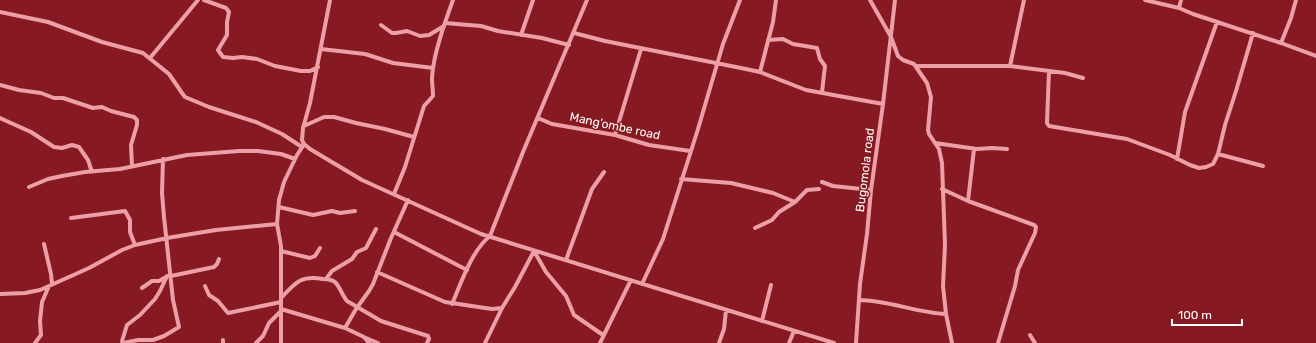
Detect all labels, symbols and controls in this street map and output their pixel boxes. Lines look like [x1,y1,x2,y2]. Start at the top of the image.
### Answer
street label: Mang'ombe road [568,110,662,142]
street label: Bugomola road [853,127,877,213]
scale bar [1172,301,1242,327]
text: 100 m [1178,308,1212,322]

